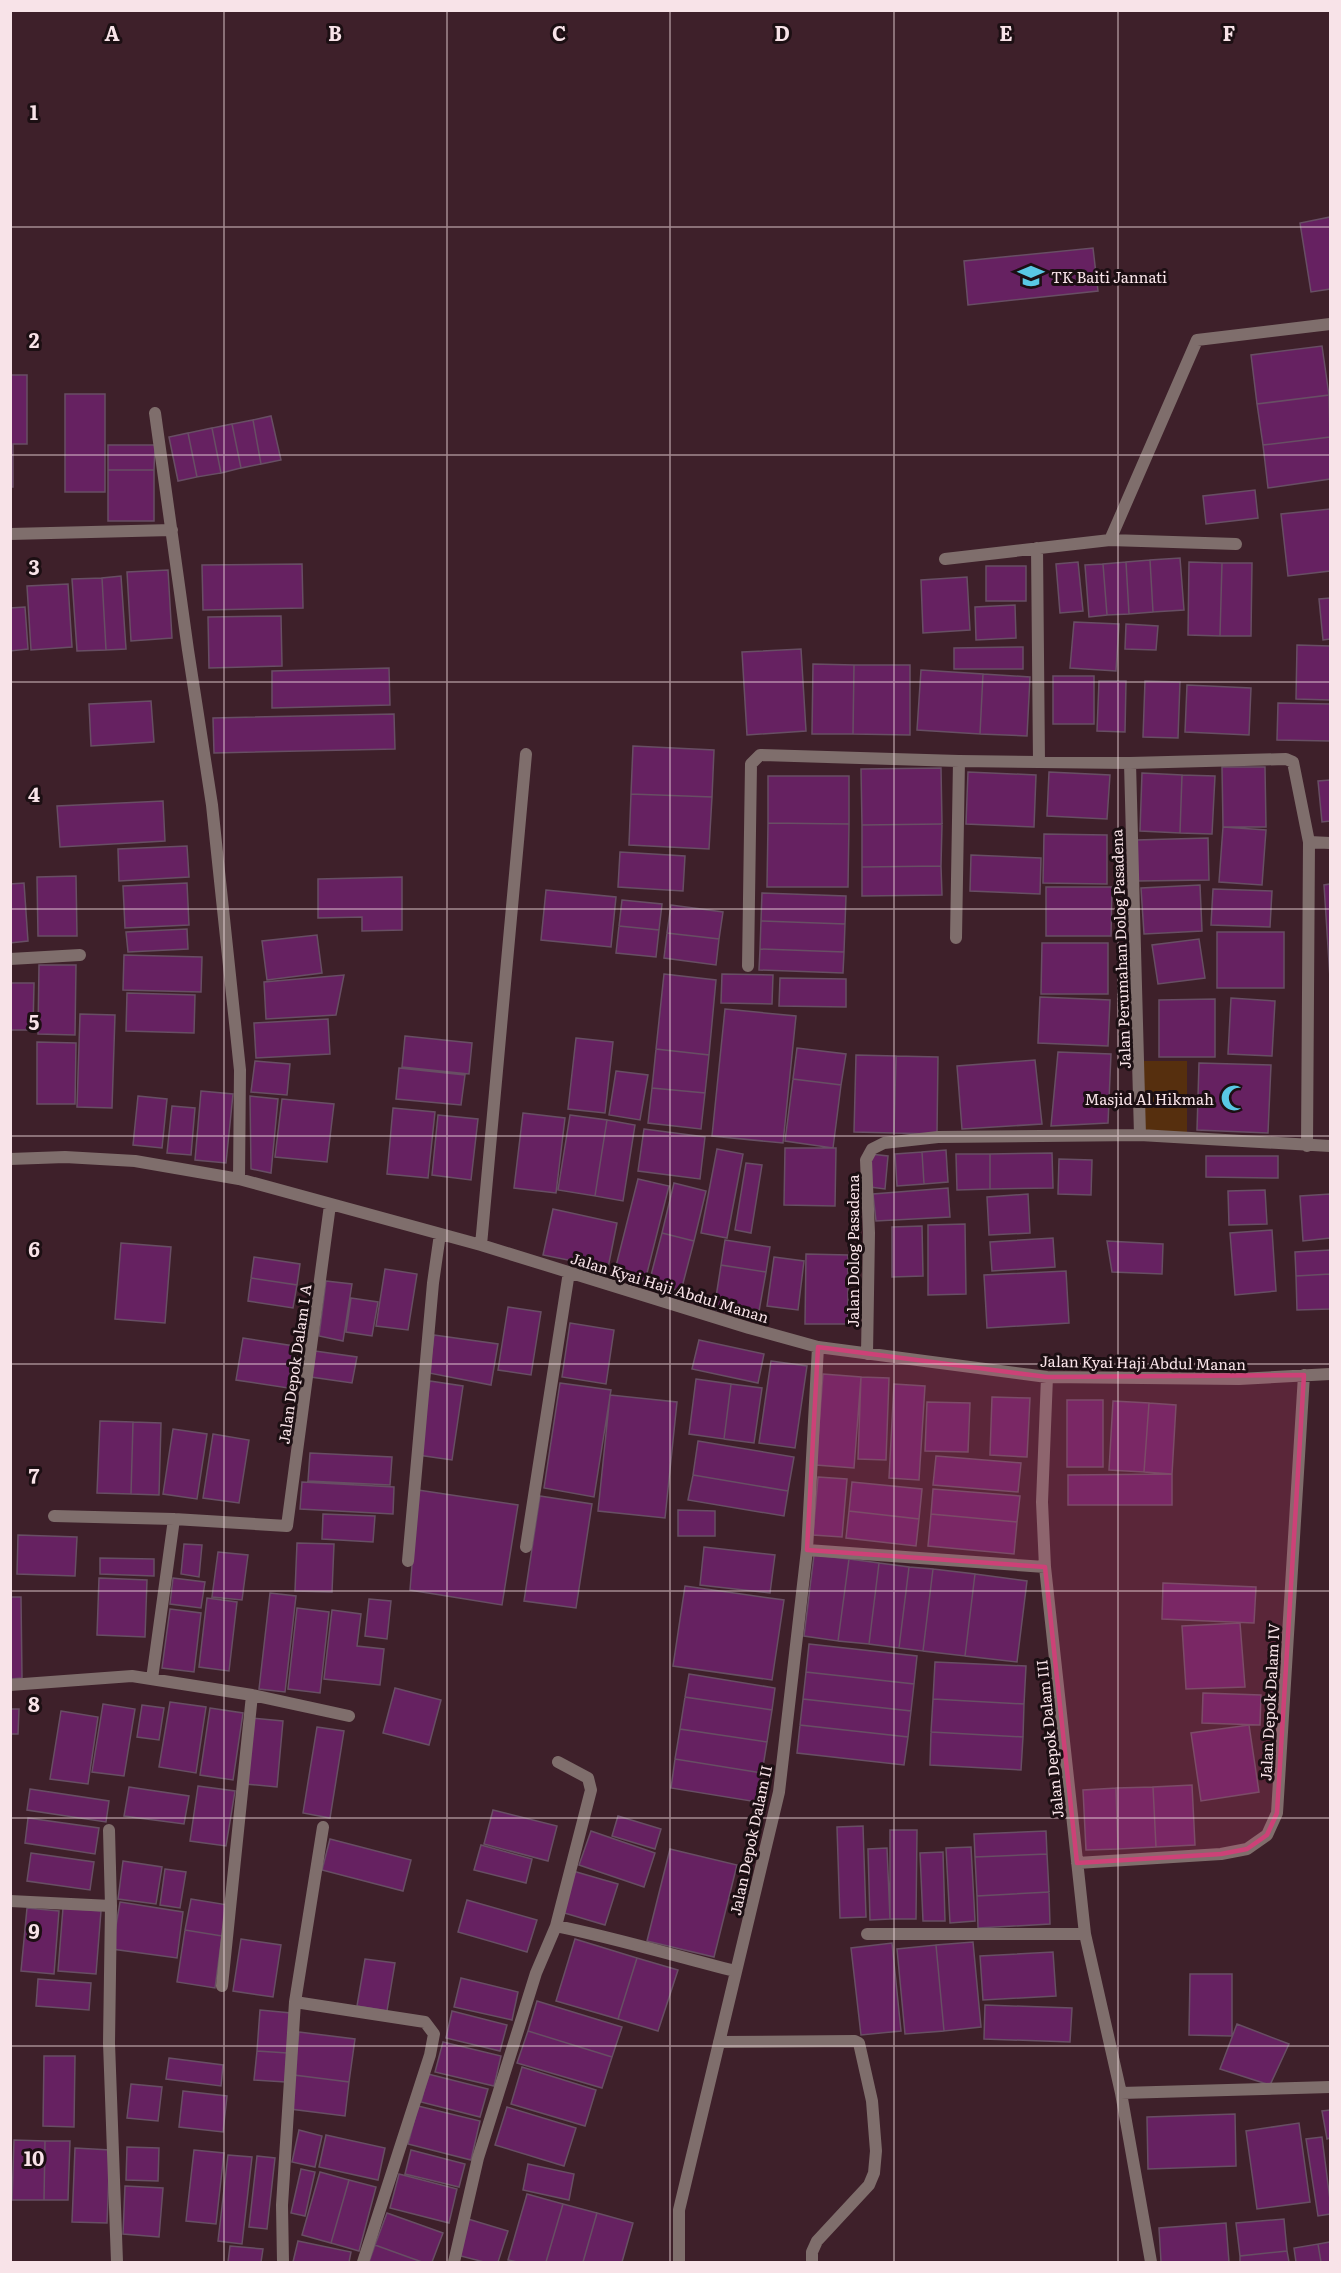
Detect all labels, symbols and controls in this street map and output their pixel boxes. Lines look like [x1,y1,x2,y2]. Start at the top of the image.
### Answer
text: A [104,17,120,47]
text: B [328,17,342,47]
text: C [552,17,566,47]
text: D [774,17,790,47]
text: E [999,17,1013,47]
text: F [1223,17,1236,47]
text: 1 [30,96,38,126]
school or university icon: TK Baiti Jannati [1016,261,1046,291]
place label: TK Baiti Jannati [1051,265,1167,288]
text: 2 [29,324,40,354]
text: 3 [28,551,40,581]
text: 4 [28,778,40,808]
street label: Jalan Perumahan Dolog Pasadena [1104,828,1136,1069]
text: 5 [29,1006,40,1036]
mosque icon: Masjid Al Hikmah [1219,1083,1249,1113]
place label: Masjid Al Hikmah [1084,1087,1214,1110]
street label: Jalan Dolog Pasadena [841,1173,864,1328]
text: 6 [28,1233,40,1263]
street label: Jalan Kyai Haji Abdul Manan [568,1246,772,1328]
street label: Jalan Depok Dalam I A [271,1283,317,1445]
street label: Jalan Kyai Haji Abdul Manan [1040,1349,1246,1375]
text: 7 [29,1460,40,1490]
street label: Jalan Depok Dalam IV [1253,1622,1285,1782]
street label: Jalan Depok Dalam III [1029,1659,1069,1819]
text: 8 [28,1688,40,1718]
street label: Jalan Depok Dalam II [723,1763,777,1917]
text: 9 [28,1915,40,1945]
text: 10 [24,2142,44,2172]

